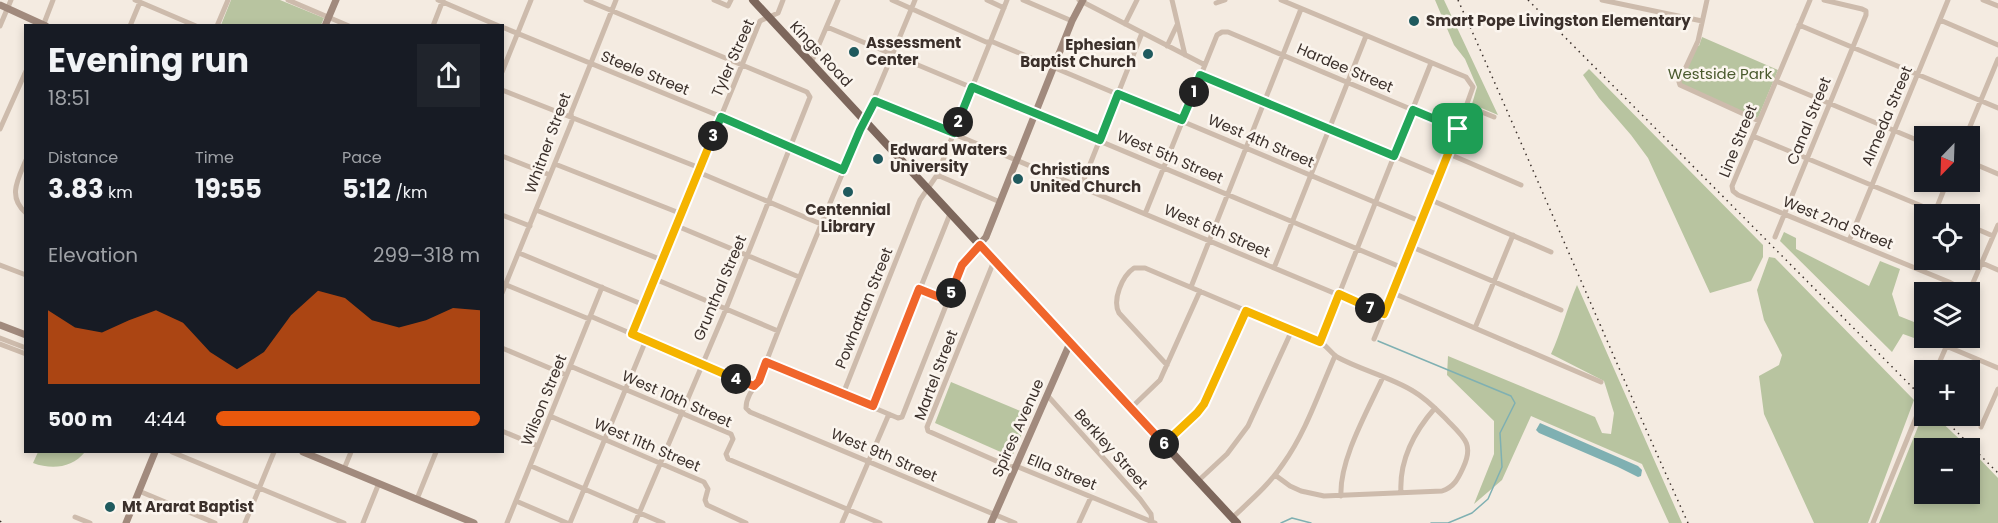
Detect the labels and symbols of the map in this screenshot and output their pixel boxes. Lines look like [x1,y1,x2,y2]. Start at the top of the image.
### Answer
place label: Smart Pope Livingston Elementary [1426,10,1691,31]
marker: Smart Pope Livingston Elementary [1407,14,1421,28]
street label: Tyler Street [706,16,759,100]
street label: Kings Road [785,16,857,91]
place label: Assessment Center [866,32,961,70]
place label: Ephesian Baptist Church [1020,34,1136,72]
street label: Hardee Street [1294,38,1397,97]
street label: Steele Street [598,45,693,100]
marker: Assessment Center [847,45,861,59]
marker: Ephesian Baptist Church [1141,47,1155,61]
park label: Westside Park [1668,63,1772,84]
street label: Almeda Street [1856,63,1917,169]
street label: Canal Street [1781,74,1836,168]
pin: 1 [1179,77,1209,107]
street label: Whitner Street [520,90,575,196]
street label: Line Street [1713,101,1762,180]
pin [1432,103,1483,154]
pin: 2 [943,107,973,137]
street label: West 4th Street [1205,109,1318,172]
pin: 3 [698,121,728,151]
street label: West 5th Street [1114,125,1227,188]
north arrow [1914,126,1980,192]
place label: Edward Waters University [890,139,1007,177]
marker: Edward Waters University [871,152,885,166]
place label: Christians United Church [1030,159,1141,197]
marker: Christians United Church [1011,172,1025,186]
marker: Centennial Library [841,185,855,199]
street label: West 2nd Street [1780,191,1897,254]
place label: Centennial Library [805,199,891,237]
street label: West 6th Street [1161,199,1274,262]
street label: Grunthal Street [688,232,751,344]
street label: Powhattan Street [830,244,897,372]
pin: 5 [936,278,966,308]
pin: 7 [1355,293,1385,323]
street label: Martel Street [909,327,962,423]
street label: Wilson Street [516,351,571,449]
pin: 4 [721,364,751,394]
street label: West 10th Street [619,365,736,432]
street label: Spires Avenue [986,375,1049,480]
street label: Berkley Street [1070,404,1153,493]
street label: West 11th Street [591,413,704,476]
street label: West 9th Street [828,423,941,486]
pin: 6 [1149,429,1179,459]
street label: Ella Street [1024,448,1100,495]
place label: Mt Ararat Baptist [122,496,254,517]
marker: Mt Ararat Baptist [103,500,117,514]

